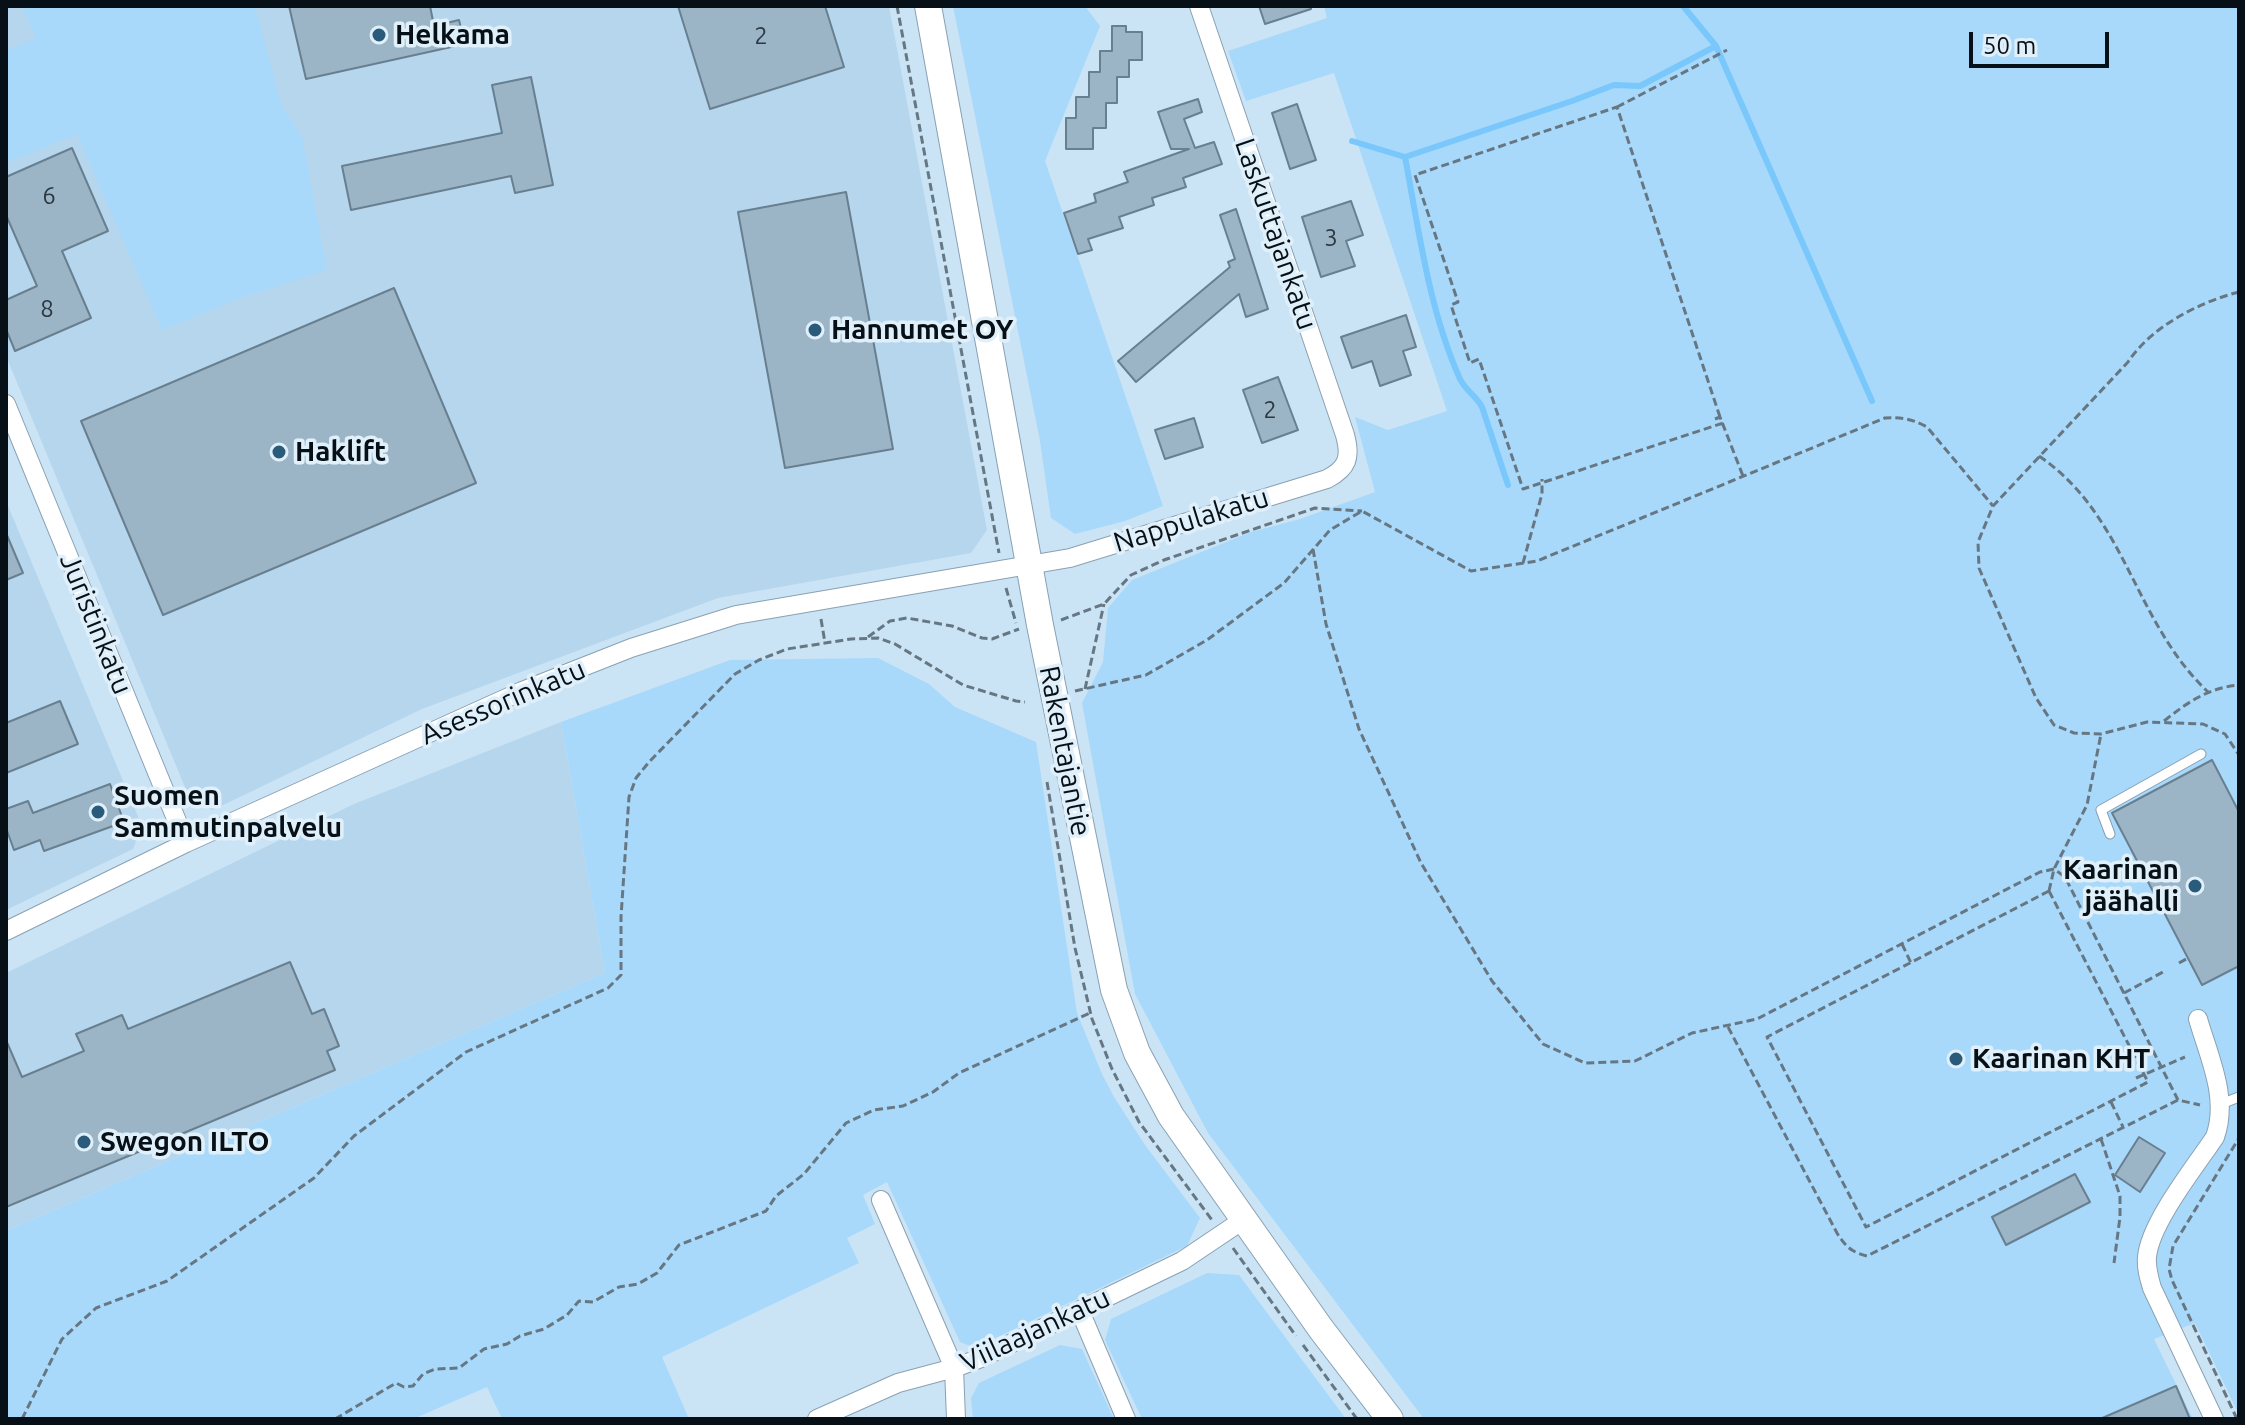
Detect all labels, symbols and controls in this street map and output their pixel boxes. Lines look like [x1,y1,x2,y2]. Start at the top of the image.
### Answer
scale bar [1973,16,2113,66]
place label: Helkama [395,18,510,52]
house number: 2 [754,22,768,50]
marker: Helkama [370,26,388,44]
text: 50 m [1983,32,2036,59]
street label: Laskuttajankatu [1228,134,1324,334]
house number: 6 [42,182,56,210]
house number: 3 [1324,224,1338,252]
house number: 8 [40,295,54,323]
place label: Hannumet OY [831,313,1013,347]
marker: Hannumet OY [806,321,824,339]
house number: 2 [1263,396,1277,424]
place label: Haklift [295,435,386,469]
marker: Haklift [270,443,288,461]
street label: Nappulakatu [1109,480,1273,560]
street label: Juristinkatu [53,549,139,699]
street label: Asessorinkatu [416,652,590,752]
street label: Rakentajantie [1032,663,1098,839]
place label: Suomen Sammutinpalvelu [114,779,342,845]
marker: Suomen Sammutinpalvelu [89,803,107,821]
place label: Kaarinan jäähalli [2063,853,2179,919]
marker: Kaarinan jäähalli [2186,877,2204,895]
place label: Kaarinan KHT [1972,1042,2150,1076]
marker: Kaarinan KHT [1947,1050,1965,1068]
place label: Swegon ILTO [100,1125,269,1159]
marker: Swegon ILTO [75,1133,93,1151]
street label: Viilaajankatu [955,1281,1115,1379]

